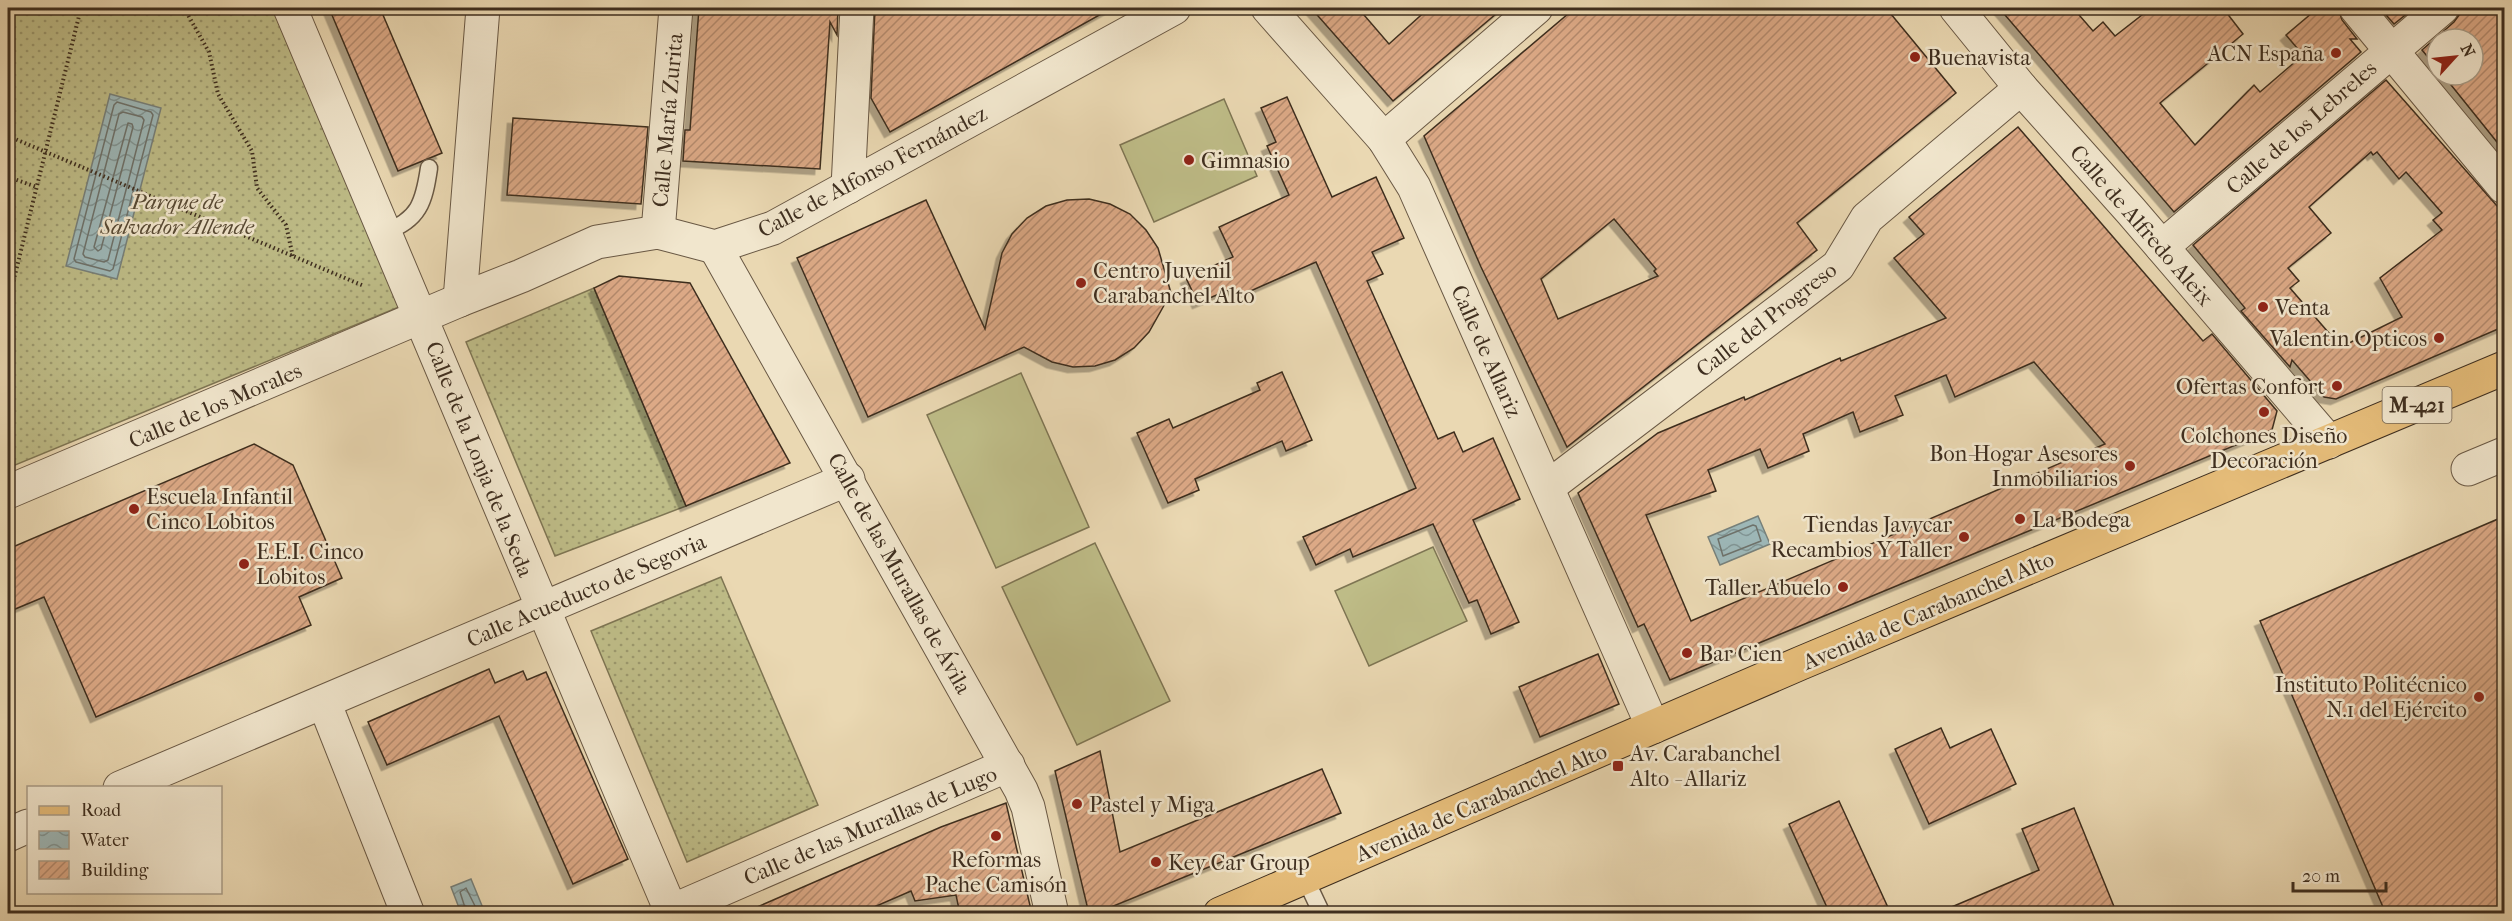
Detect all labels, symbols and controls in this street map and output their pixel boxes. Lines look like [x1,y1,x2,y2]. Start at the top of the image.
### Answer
north arrow [2425,27,2485,87]
street label: Calle María Zurita [647,31,689,208]
place label: ACN España [2206,41,2325,67]
text: N [2457,41,2480,61]
place label: Buenavista [1927,45,2032,71]
marker: ACN España [2329,46,2343,60]
marker: Buenavista [1908,50,1922,64]
street label: Calle de los Lebreles [2221,55,2382,200]
street label: Calle de Alfonso Fernández [754,100,992,243]
street label: Calle de Alfredo Aleix [2064,140,2219,312]
place label: Gimnasio [1201,148,1290,174]
marker: Gimnasio [1182,153,1196,167]
park label: Parque de Salvador Allende [99,189,255,240]
street label: Calle del Progreso [1691,257,1842,383]
place label: Centro Juvenil Carabanchel Alto [1093,258,1255,309]
marker: Centro Juvenil Carabanchel Alto [1074,276,1088,290]
street label: Calle de Allariz [1445,281,1527,422]
place label: Venta [2274,295,2330,321]
marker: Venta [2256,300,2270,314]
place label: Valentin Opticos [2269,326,2427,352]
marker: Valentin Opticos [2432,331,2446,345]
street label: Calle de la Lonja de la Seda [420,338,539,582]
street label: Calle de los Morales [125,358,306,454]
place label: Ofertas Confort [2176,374,2325,400]
marker: Ofertas Confort [2330,379,2344,393]
road number: M-421 [2382,387,2452,423]
marker: Colchones Diseño Decoración [2257,405,2271,419]
place label: Colchones Diseño Decoración [2180,423,2348,474]
place label: Bon-Hogar Asesores Inmobiliarios [1929,441,2118,492]
street label: Calle de las Murallas de Ávila [822,448,978,699]
marker: Bon-Hogar Asesores Inmobiliarios [2123,459,2137,473]
place label: Escuela Infantil Cinco Lobitos [146,484,293,535]
marker: Escuela Infantil Cinco Lobitos [127,502,141,516]
place label: La Bodega [2032,507,2131,533]
place label: Tiendas Javycar Recambios Y Taller [1771,512,1953,563]
marker: La Bodega [2013,512,2027,526]
street label: Calle Acueducto de Segovia [463,528,711,653]
marker: Tiendas Javycar Recambios Y Taller [1957,530,1971,544]
place label: E.E.I. Cinco Lobitos [256,539,364,590]
street label: Avenida de Carabanchel Alto [1798,546,2058,676]
marker: E.E.I. Cinco Lobitos [237,557,251,571]
place label: Taller Abuelo [1705,575,1831,601]
marker: Taller Abuelo [1836,580,1850,594]
place label: Bar Cien [1699,641,1782,667]
marker: Bar Cien [1680,646,1694,660]
place label: Instituto Politécnico N.1 del Ejército [2275,672,2467,723]
marker: Instituto Politécnico N.1 del Ejército [2472,690,2486,704]
street label: Avenida de Carabanchel Alto [1351,738,1611,868]
place label: Av. Carabanchel Alto - Allariz [1629,741,1781,792]
marker: Av. Carabanchel Alto - Allariz [1611,759,1625,773]
street label: Calle de las Murallas de Lugo [740,761,1001,891]
legend [27,786,222,894]
place label: Pastel y Miga [1089,792,1216,818]
marker: Pastel y Miga [1070,797,1084,811]
text: Road [81,800,121,821]
marker: Reformas Pache Camisón [989,829,1003,843]
text: Water [80,830,129,851]
place label: Reformas Pache Camisón [925,847,1067,898]
place label: Key Car Group [1168,850,1310,876]
marker: Key Car Group [1149,855,1163,869]
scale bar [2293,855,2386,893]
text: Building [81,860,149,881]
text: 20 m [2302,866,2340,887]

